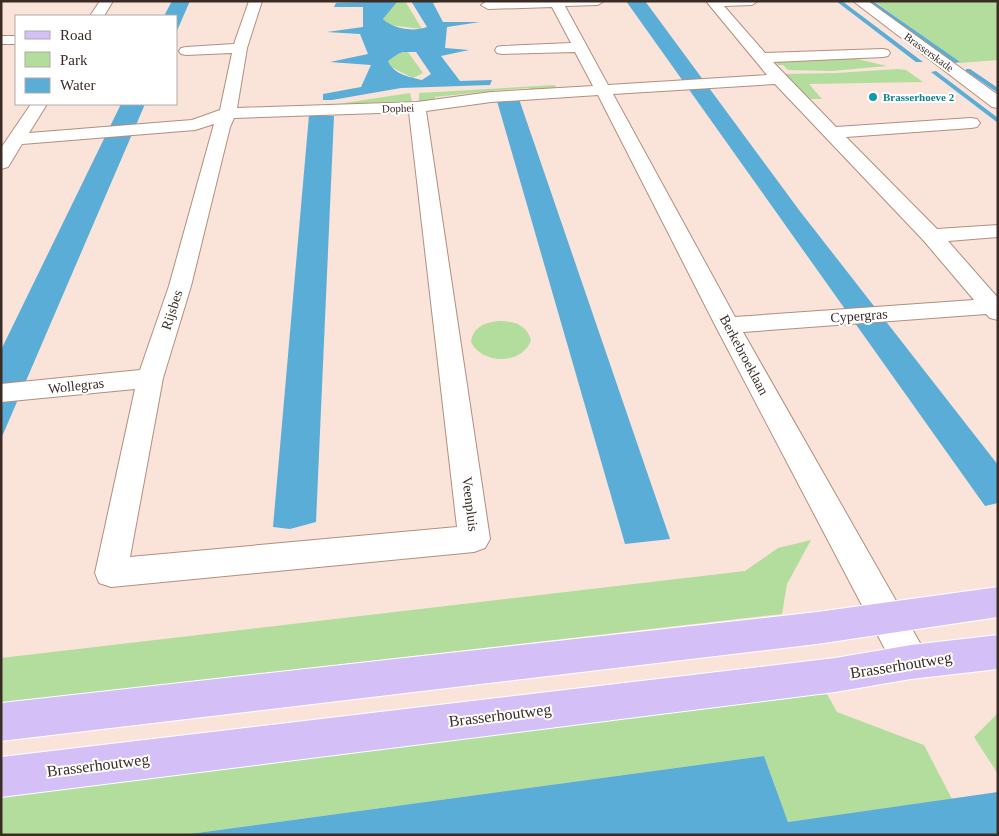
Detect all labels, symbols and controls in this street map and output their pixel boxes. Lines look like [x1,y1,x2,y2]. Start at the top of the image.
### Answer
legend [15,15,178,105]
text: Road [60,27,92,43]
street label: Brasserskade [902,30,956,74]
text: Park [60,52,88,68]
text: Water [60,77,95,93]
marker: Brasserhoeve 2 [867,91,879,103]
place label: Brasserhoeve 2 [883,91,955,103]
street label: Dophei [382,101,414,115]
street label: Rijsbes [158,288,186,332]
street label: Cypergras [830,307,888,325]
street label: Berkebroeklaan [717,312,771,398]
street label: Wollegras [47,376,105,396]
street label: Veenpluis [459,476,481,532]
street label: Brasserhoutweg [849,649,953,682]
street label: Brasserhoutweg [448,700,552,731]
street label: Brasserhoutweg [46,750,150,781]

